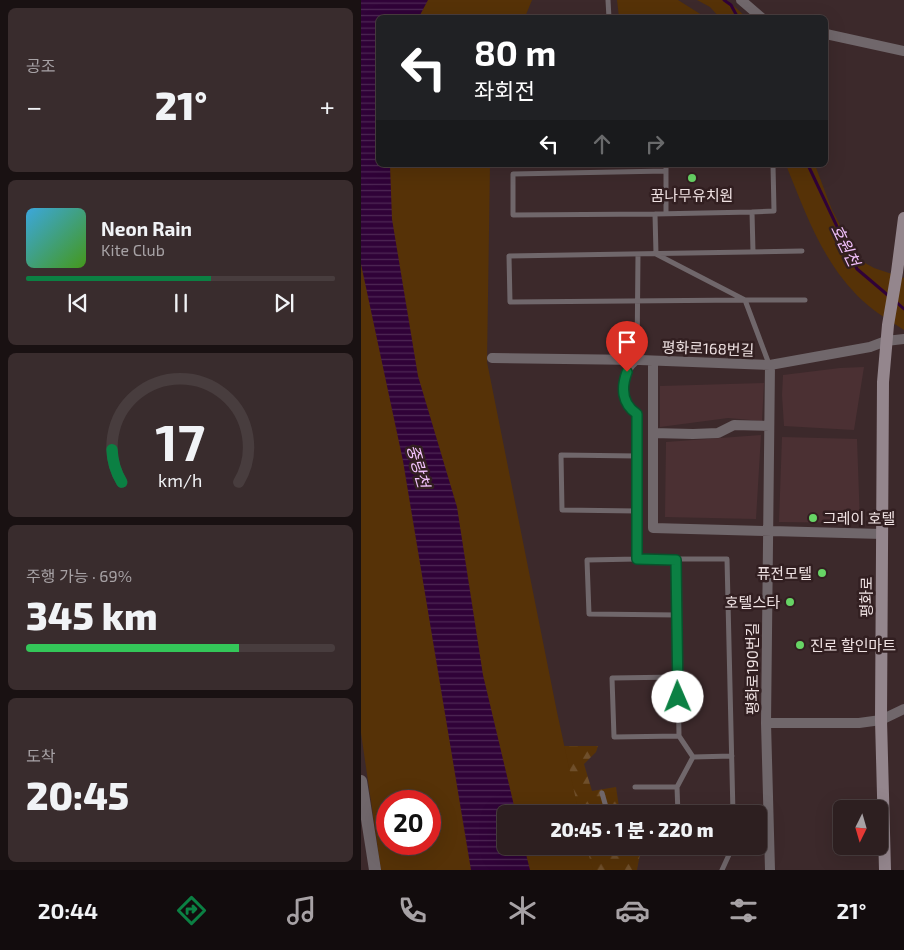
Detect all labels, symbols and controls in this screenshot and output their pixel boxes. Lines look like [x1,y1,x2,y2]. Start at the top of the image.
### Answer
text: 80 m [474,31,556,73]
icon: left [391,35,456,100]
text: 공조 [26,56,55,75]
text: 좌회전 [474,77,535,103]
text: 21° [155,82,207,128]
text: − [26,89,42,123]
text: + [320,89,335,123]
icon: left [535,130,563,158]
icon: ahead [588,130,616,158]
icon: right [641,130,669,158]
marker: 꿈나무유치원 [686,172,698,184]
place label: 꿈나무유치원 [651,186,733,204]
text: Neon Rain [101,217,192,240]
water label: 호원천 [828,221,865,271]
text: Kite Club [101,240,165,259]
icon: previous [64,289,92,317]
icon: pause [167,289,195,317]
icon: next [270,289,298,317]
pin [606,321,648,372]
icon: arrive [613,328,641,356]
street label: 평화로168번길 [661,337,755,359]
text: 17 [156,409,205,471]
water label: 중랑천 [404,442,435,492]
text: km/h [158,469,203,491]
place label: 그레이 호텔 [823,509,895,527]
marker: 그레이 호텔 [807,512,819,524]
place label: 퓨전모텔 [757,564,812,582]
text: 주행 가능 · 69% [26,566,132,585]
marker: 퓨전모텔 [816,567,828,579]
street label: 평화로 [857,576,875,618]
text: 345 km [26,592,158,638]
place label: 호텔스타 [725,593,780,611]
marker: 호텔스타 [784,596,796,608]
street label: 평화로190번길 [743,623,761,715]
place label: 진로 할인마트 [810,636,896,654]
marker: 진로 할인마트 [794,639,806,651]
position arrow [651,670,703,722]
text: 도착 [26,746,55,765]
text: 20:45 [26,772,129,818]
speed limit sign: 20 [376,790,441,855]
north arrow [833,800,889,855]
map controls [833,800,888,855]
text: 20:45 · 1 분 · 220 m [550,818,714,841]
icon: directions [174,893,209,928]
icon: music [284,893,319,928]
icon: phone [395,893,430,928]
icon: climate [505,893,540,928]
icon: car [615,893,650,928]
icon: filters [726,893,761,928]
text: 20:44 [38,897,98,923]
text: 21° [836,897,866,923]

